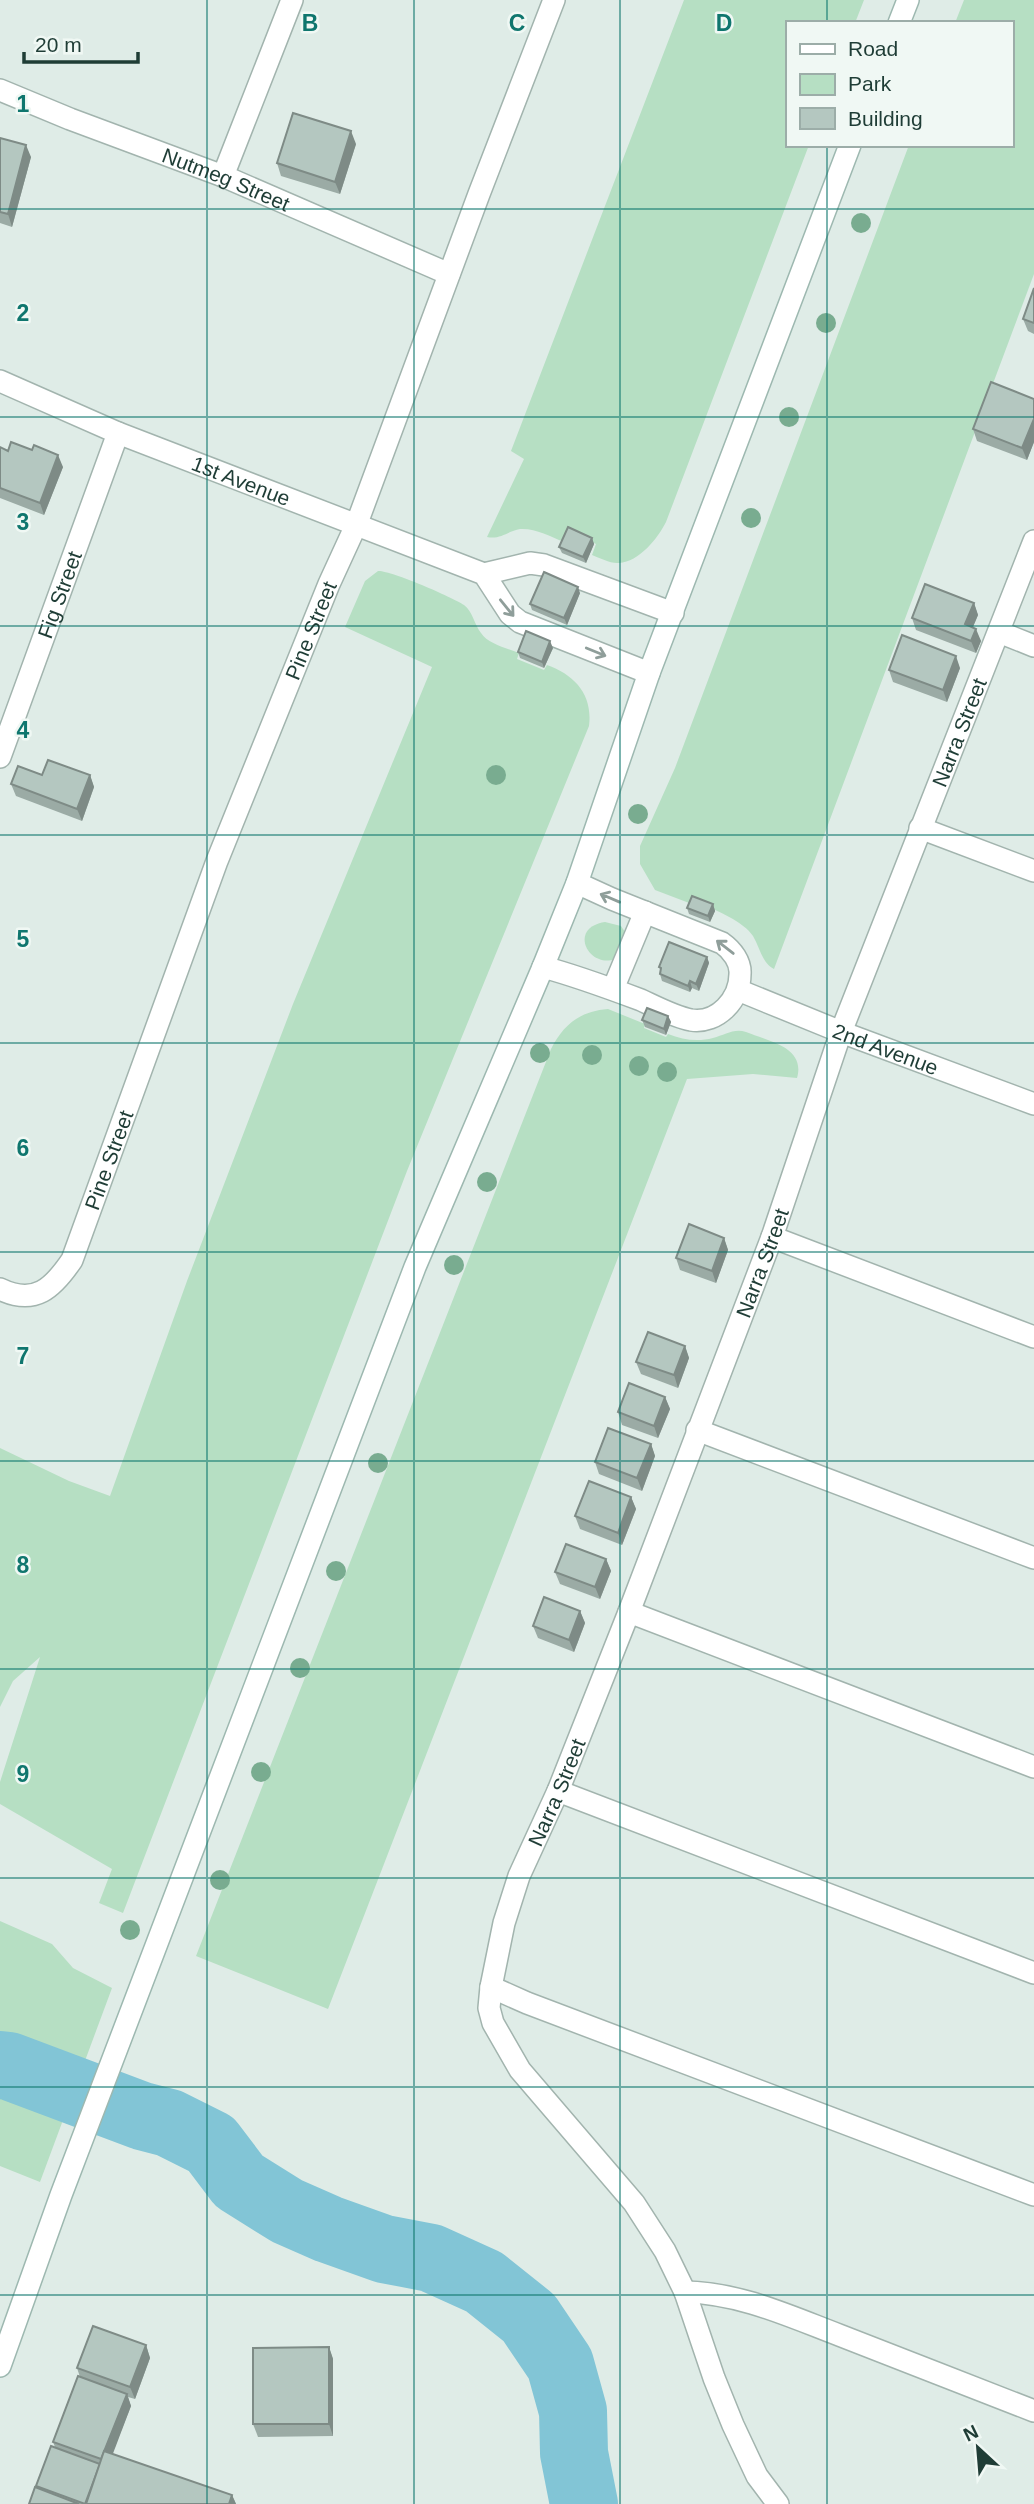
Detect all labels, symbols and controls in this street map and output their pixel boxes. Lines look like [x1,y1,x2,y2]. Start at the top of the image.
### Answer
text: B [302,10,318,36]
text: C [509,10,525,36]
text: D [716,10,732,36]
scale bar [24,21,138,65]
legend [786,21,1013,147]
text: 20 m [35,33,82,56]
text: Road [848,37,898,60]
text: Park [848,72,892,95]
text: 1 [17,91,30,117]
text: Building [848,107,923,130]
street label: Nutmeg Street [159,143,294,215]
text: 2 [17,300,29,326]
street label: 1st Avenue [189,451,294,510]
text: 3 [17,509,29,535]
street label: Fig Street [33,548,86,641]
street label: Pine Street [280,578,341,683]
one-way arrow [500,599,515,617]
one-way arrow [584,646,606,659]
street label: Narra Street [927,675,991,790]
text: 4 [17,717,30,743]
one-way arrow [600,891,621,904]
text: 5 [17,926,30,952]
one-way arrow [716,940,734,955]
street label: 2nd Avenue [830,1018,942,1079]
street label: Pine Street [80,1107,137,1213]
text: 6 [17,1135,29,1161]
street label: Narra Street [731,1205,792,1320]
text: 7 [17,1343,29,1369]
text: 8 [17,1552,30,1578]
street label: Narra Street [523,1735,589,1849]
text: 9 [17,1761,29,1787]
north arrow [943,2413,1013,2483]
text: N [960,2421,982,2446]

